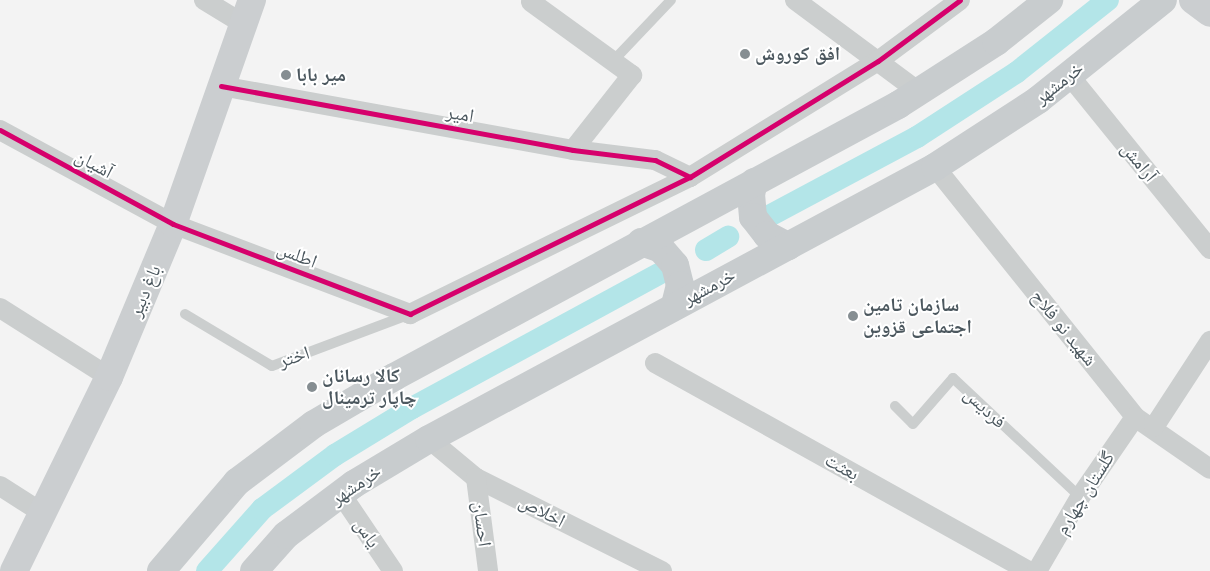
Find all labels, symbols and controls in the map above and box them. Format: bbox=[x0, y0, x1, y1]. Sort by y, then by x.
place label: افق کوروش bbox=[755, 43, 840, 65]
marker: افق کوروش bbox=[739, 48, 751, 60]
street label: خرمشهر bbox=[1030, 57, 1088, 109]
place label: میر بابا bbox=[296, 64, 346, 86]
marker: میر بابا bbox=[280, 69, 292, 81]
street label: امیر bbox=[444, 100, 476, 128]
street label: آرامش bbox=[1116, 138, 1162, 186]
street label: آشیان bbox=[71, 145, 117, 183]
street label: اطلس bbox=[274, 237, 320, 273]
street label: باغ دبیر bbox=[124, 262, 166, 320]
street label: خرمشهر bbox=[679, 264, 739, 310]
street label: شهید نو فلاح bbox=[1026, 285, 1102, 371]
place label: سازمان تامین اجتماعی قزوین bbox=[863, 294, 972, 338]
marker: سازمان تامین اجتماعی قزوین bbox=[847, 310, 859, 322]
street label: اختر bbox=[276, 341, 312, 373]
place label: کالا رسانان چاپار ترمینال bbox=[322, 365, 417, 409]
marker: کالا رسانان چاپار ترمینال bbox=[306, 381, 318, 393]
street label: فردیس bbox=[959, 383, 1011, 433]
street label: گلستان چهارم bbox=[1051, 447, 1119, 539]
street label: بعثت bbox=[821, 448, 863, 486]
street label: خرمشهر bbox=[326, 460, 386, 510]
street label: اخلاص bbox=[515, 490, 569, 532]
street label: احسان bbox=[468, 500, 496, 548]
street label: یاس bbox=[349, 514, 385, 552]

